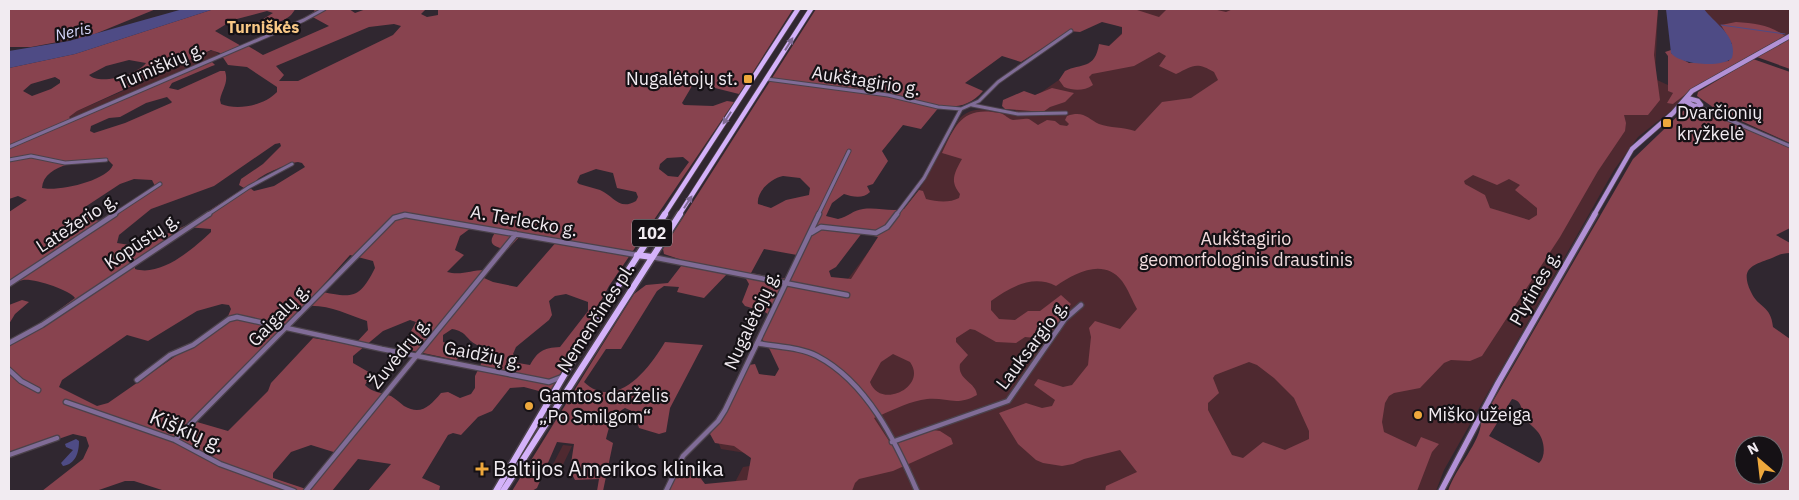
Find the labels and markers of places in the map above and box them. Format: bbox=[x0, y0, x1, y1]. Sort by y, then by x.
place label: Nugalėtojų st. bbox=[626, 67, 738, 90]
marker: Nugalėtojų st. bbox=[742, 73, 754, 85]
place label: Dvarčionių kryžkelė bbox=[1677, 101, 1762, 145]
marker: Dvarčionių kryžkelė bbox=[1661, 117, 1673, 129]
place label: Gamtos darželis „Po Smilgom“ bbox=[539, 384, 669, 428]
marker: Gamtos darželis „Po Smilgom“ bbox=[523, 400, 535, 412]
place label: Miško užeiga bbox=[1428, 403, 1532, 426]
marker: Miško užeiga bbox=[1412, 409, 1424, 421]
place label: Baltijos Amerikos klinika bbox=[493, 454, 724, 482]
marker: Baltijos Amerikos klinika bbox=[475, 462, 489, 476]

